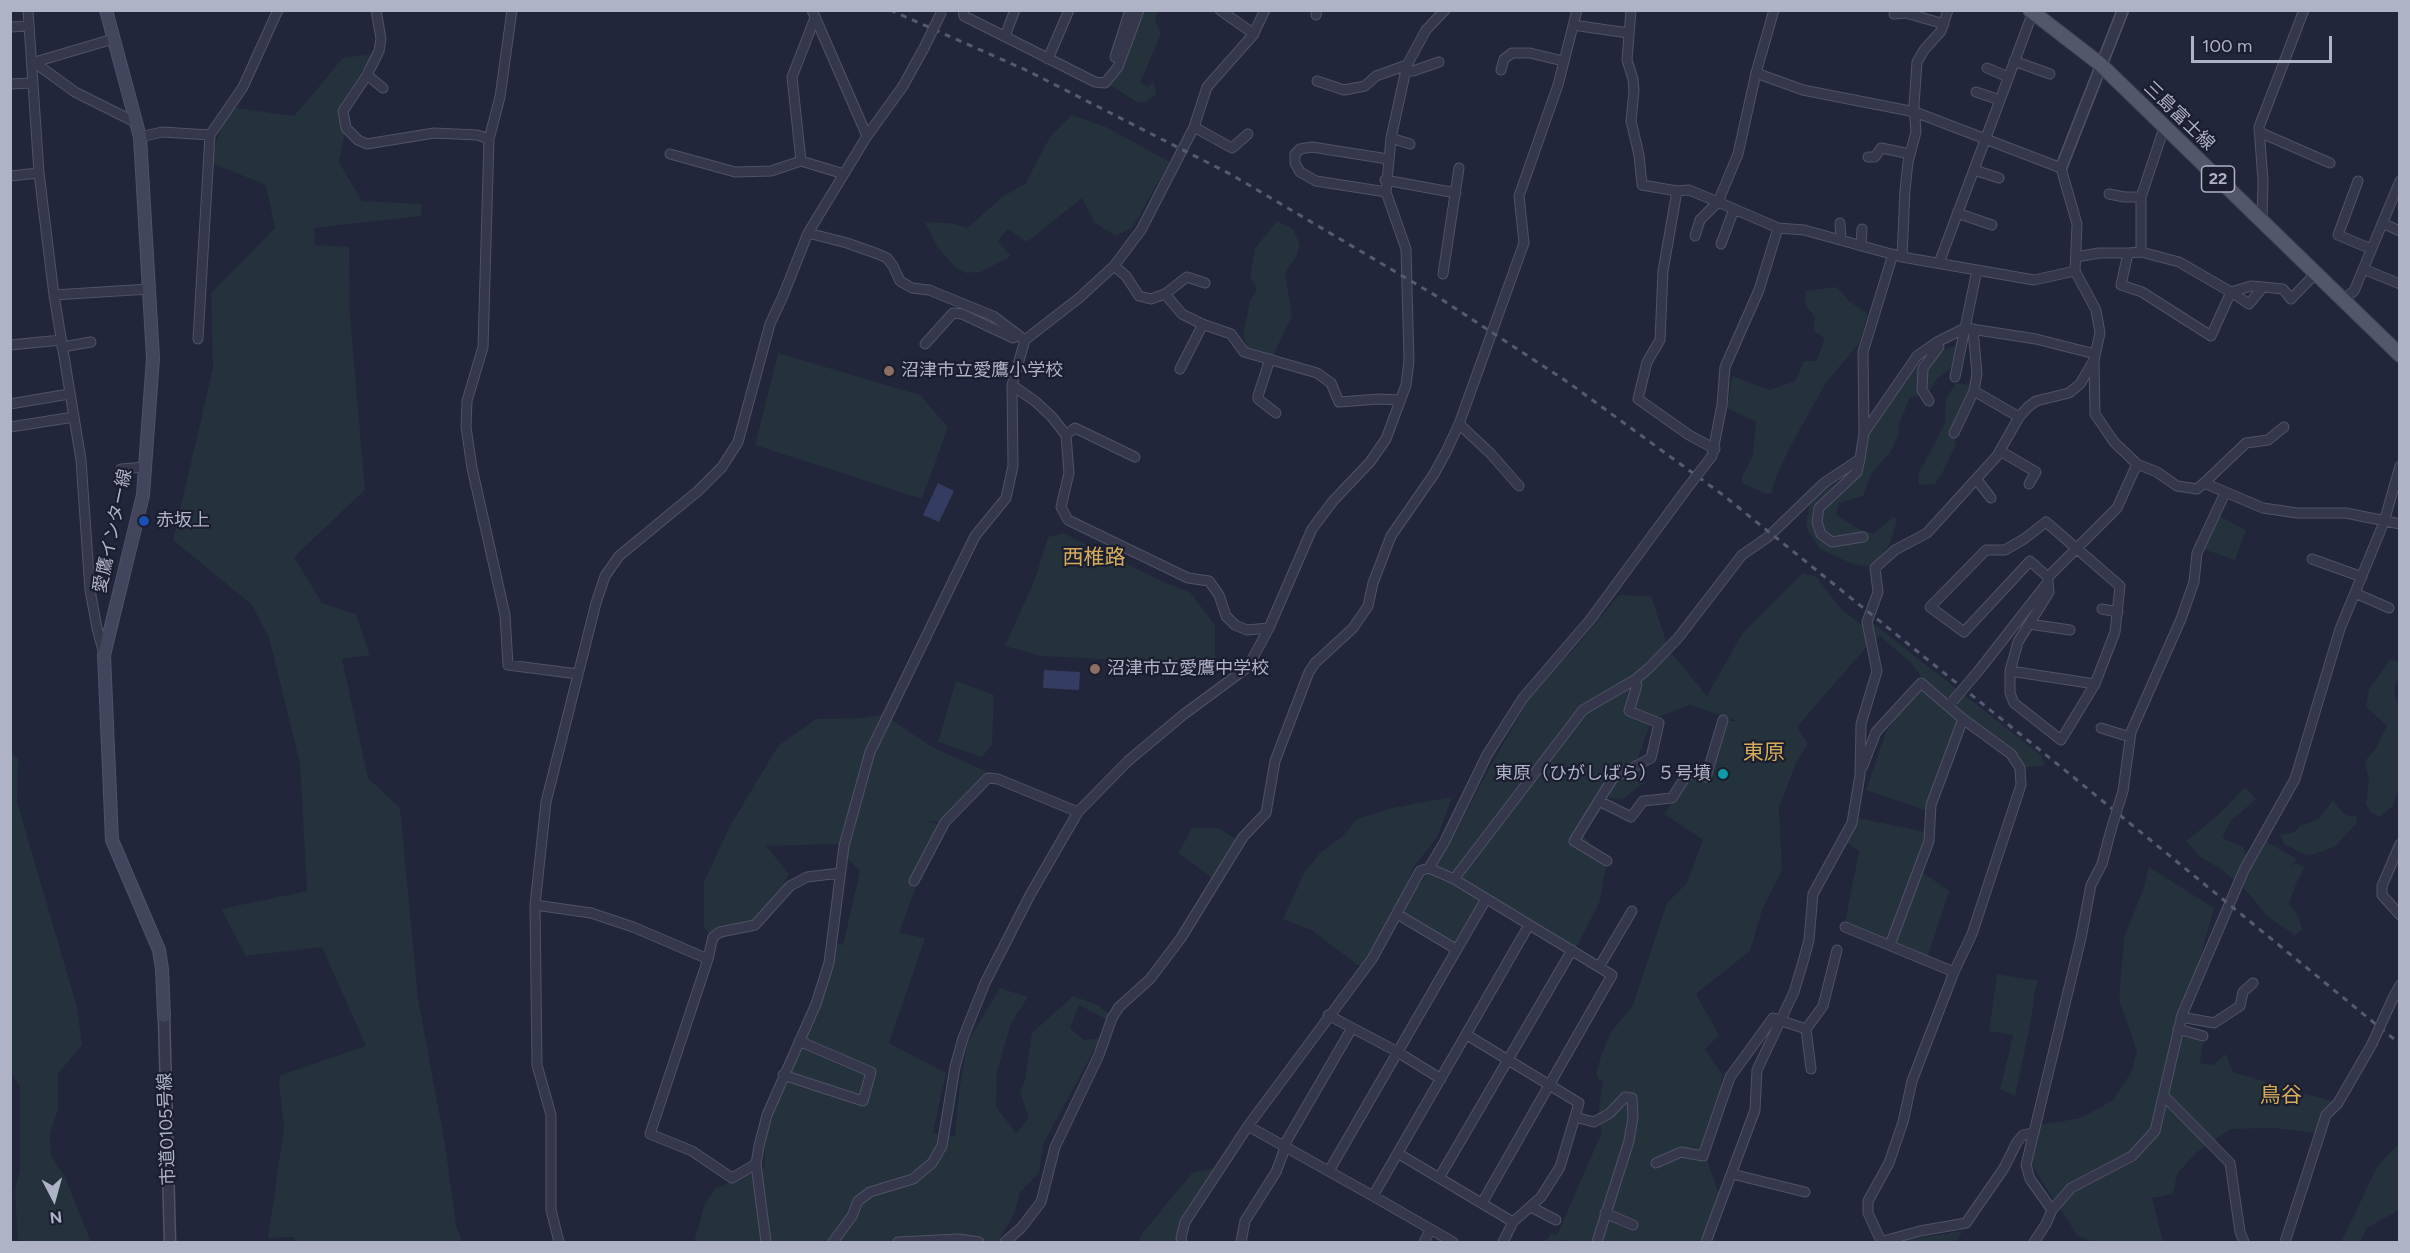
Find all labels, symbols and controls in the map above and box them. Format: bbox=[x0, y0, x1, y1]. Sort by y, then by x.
scale bar bbox=[2194, 24, 2335, 62]
text: 100 m bbox=[2202, 35, 2252, 57]
street label: 三島富士線 bbox=[2139, 77, 2219, 155]
road number: 22 bbox=[2202, 166, 2234, 192]
place label: 沼津市立愛鷹小学校 bbox=[901, 360, 1063, 382]
marker: 沼津市立愛鷹小学校 bbox=[882, 364, 896, 378]
street label: 愛鷹インター線 bbox=[89, 467, 137, 595]
place label: 赤坂上 bbox=[156, 510, 210, 532]
marker: 赤坂上 bbox=[137, 514, 151, 528]
district label: 西椎路 bbox=[1063, 545, 1125, 571]
place label: 沼津市立愛鷹中学校 bbox=[1107, 658, 1269, 680]
marker: 沼津市立愛鷹中学校 bbox=[1088, 662, 1102, 676]
district label: 東原 bbox=[1743, 740, 1785, 766]
place label: 東原（ひがしばら）５号墳 bbox=[1495, 763, 1711, 785]
marker: 東原（ひがしばら）５号墳 bbox=[1716, 767, 1730, 781]
street label: 市道0105号線 bbox=[154, 1072, 180, 1186]
district label: 鳥谷 bbox=[2260, 1083, 2302, 1109]
north arrow bbox=[24, 1169, 84, 1229]
text: N bbox=[49, 1207, 63, 1227]

